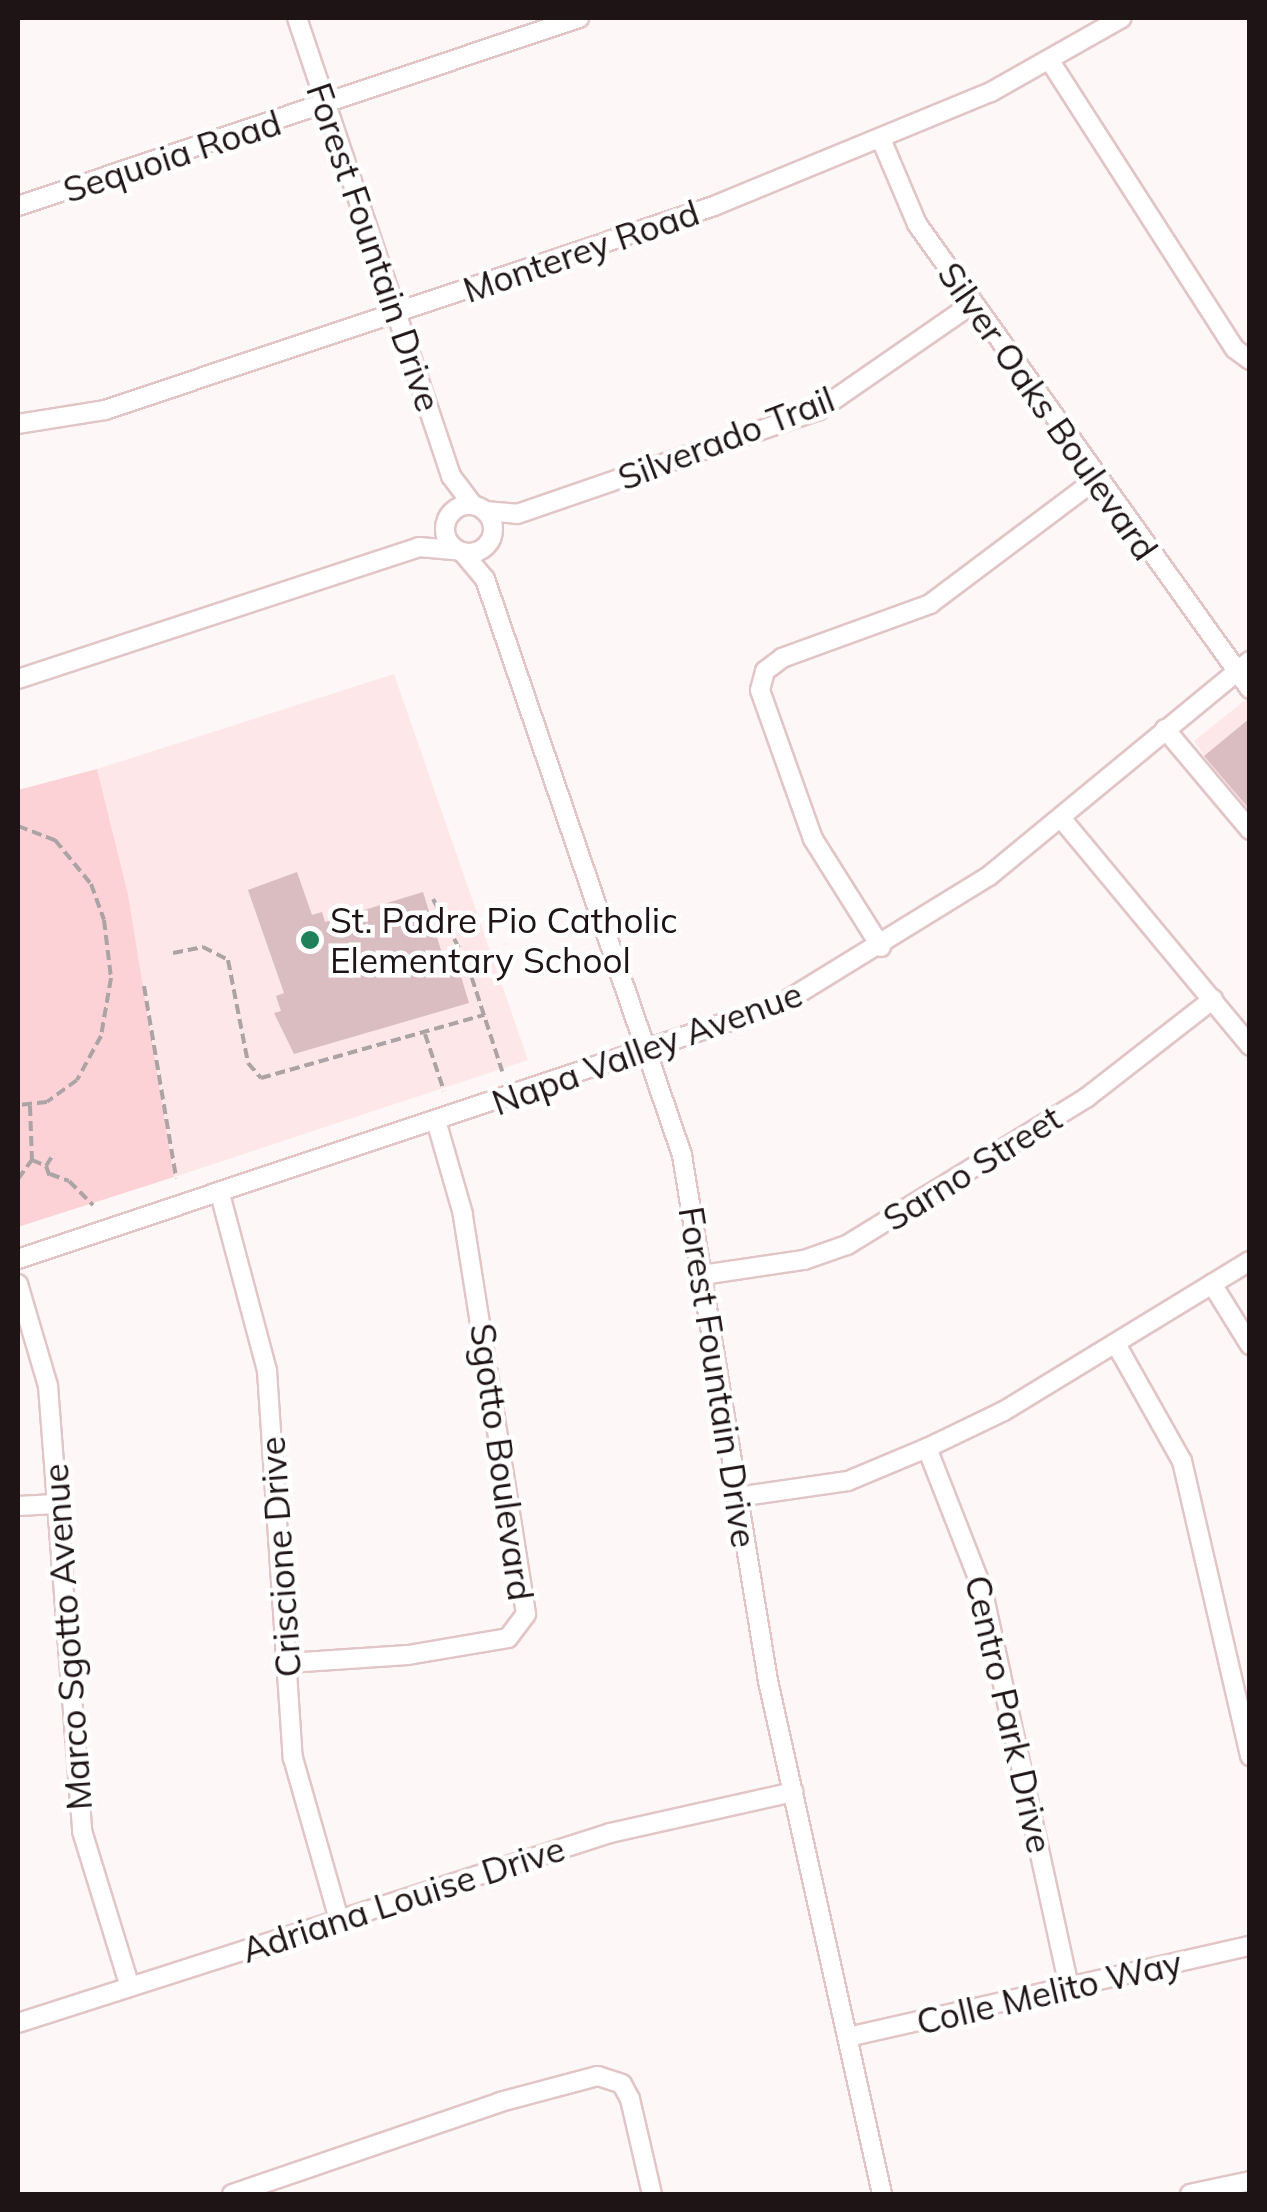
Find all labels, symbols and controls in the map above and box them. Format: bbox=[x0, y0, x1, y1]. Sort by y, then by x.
street label: Forest Fountain Drive bbox=[298, 77, 450, 417]
street label: Sequoia Road bbox=[58, 101, 286, 211]
street label: Monterey Road bbox=[458, 191, 704, 311]
street label: Silver Oaks Boulevard bbox=[929, 254, 1167, 568]
street label: Silverado Trail bbox=[612, 378, 840, 498]
place label: St. Padre Pio Catholic Elementary School bbox=[330, 899, 678, 981]
marker: St. Padre Pio Catholic Elementary School bbox=[299, 929, 321, 951]
street label: Napa Valley Avenue bbox=[486, 972, 808, 1124]
street label: Sarno Street bbox=[875, 1097, 1069, 1239]
street label: Forest Fountain Drive bbox=[670, 1204, 766, 1550]
street label: Sgotto Boulevard bbox=[462, 1321, 542, 1603]
street label: Criscione Drive bbox=[251, 1435, 309, 1679]
street label: Marco Sgotto Avenue bbox=[34, 1462, 100, 1812]
street label: Centro Park Drive bbox=[957, 1571, 1061, 1857]
street label: Adriana Louise Drive bbox=[236, 1827, 570, 1971]
street label: Colle Melito Way bbox=[912, 1941, 1186, 2043]

